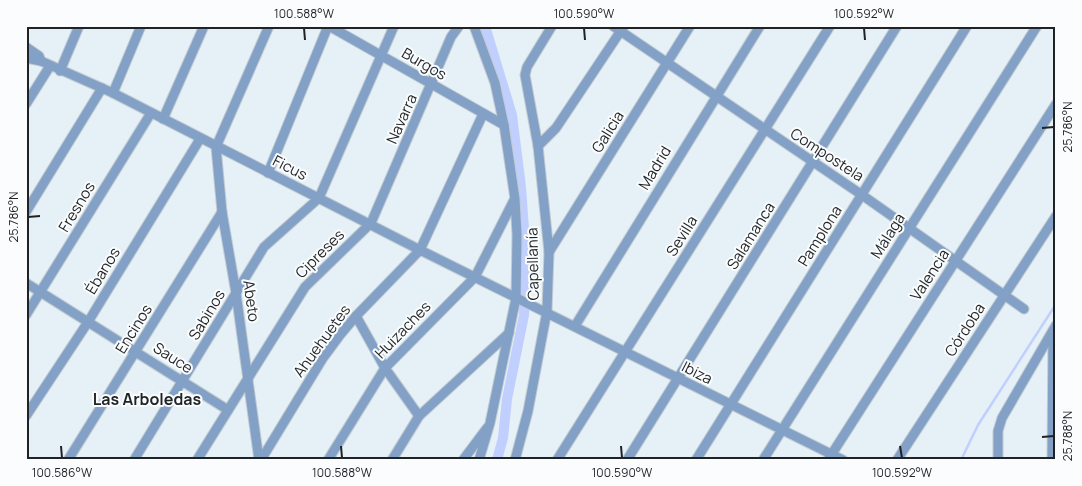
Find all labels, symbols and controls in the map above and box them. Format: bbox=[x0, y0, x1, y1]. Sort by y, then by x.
text: 100.588°W bbox=[274, 5, 335, 22]
text: 100.590°W bbox=[554, 5, 615, 22]
text: 100.592°W bbox=[834, 5, 895, 22]
street label: Burgos bbox=[398, 42, 451, 85]
street label: Navarra bbox=[381, 90, 422, 147]
text: 25.786°N bbox=[1059, 102, 1076, 152]
street label: Galicia bbox=[587, 107, 629, 157]
street label: Compostela bbox=[786, 123, 868, 186]
street label: Madrid bbox=[633, 142, 676, 194]
street label: Ficus bbox=[269, 150, 311, 185]
street label: Fresnos bbox=[53, 178, 100, 236]
text: 25.786°N bbox=[5, 192, 22, 242]
street label: Salamanca bbox=[722, 198, 780, 273]
street label: Pamplona bbox=[793, 201, 847, 270]
street label: Málaga bbox=[865, 209, 910, 263]
street label: Sevilla bbox=[661, 211, 702, 260]
street label: Cipreses bbox=[290, 224, 349, 283]
street label: Capellanía bbox=[521, 227, 544, 301]
street label: Ébanos bbox=[80, 243, 125, 298]
street label: Valencia bbox=[905, 245, 954, 305]
street label: Abeto bbox=[238, 279, 265, 323]
street label: Sabinos bbox=[183, 285, 230, 344]
street label: Huizaches bbox=[370, 296, 435, 363]
street label: Córdoba bbox=[939, 299, 990, 361]
street label: Encinos bbox=[110, 300, 157, 357]
street label: Ahuehuetes bbox=[288, 300, 355, 381]
street label: Sauce bbox=[149, 337, 197, 378]
street label: Ibiza bbox=[678, 356, 716, 389]
district label: Las Arboledas bbox=[93, 388, 202, 410]
text: 25.788°N bbox=[1059, 411, 1076, 461]
text: 100.586°W bbox=[32, 464, 93, 481]
text: 100.588°W bbox=[312, 464, 373, 481]
text: 100.590°W bbox=[592, 464, 653, 481]
text: 100.592°W bbox=[872, 464, 933, 481]

